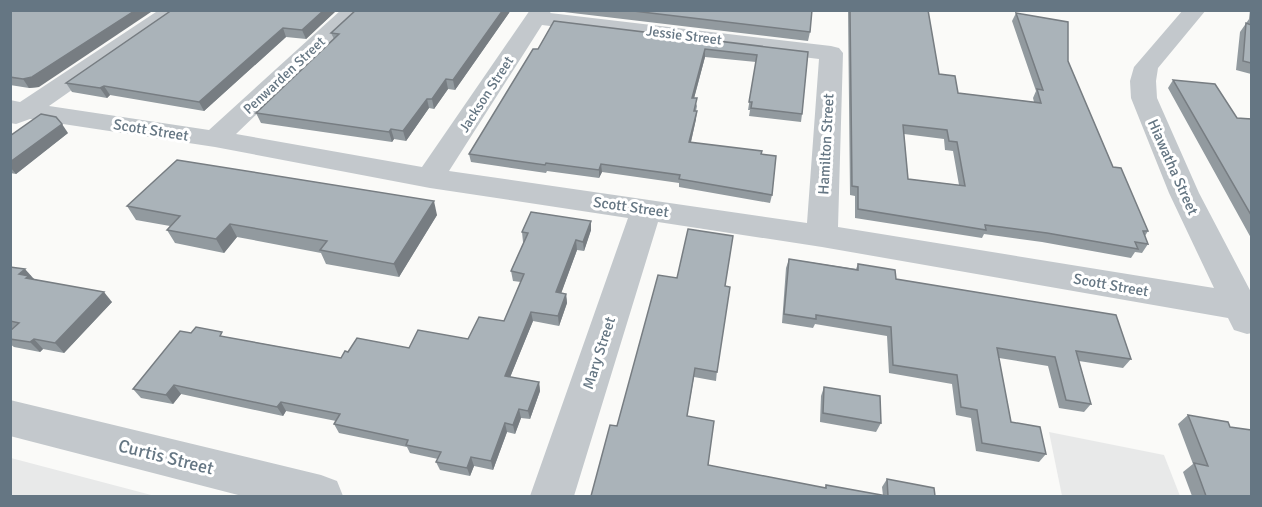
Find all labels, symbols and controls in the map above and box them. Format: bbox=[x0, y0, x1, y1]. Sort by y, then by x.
street label: Jessie Street bbox=[645, 22, 723, 49]
street label: Penwarden Street bbox=[240, 33, 329, 118]
street label: Jackson Street bbox=[456, 53, 517, 135]
street label: Hamilton Street bbox=[814, 93, 838, 195]
street label: Scott Street bbox=[112, 115, 190, 145]
street label: Hiawatha Street bbox=[1144, 116, 1202, 218]
street label: Scott Street bbox=[592, 193, 670, 221]
street label: Scott Street bbox=[1072, 270, 1150, 300]
street label: Mary Street bbox=[579, 315, 619, 391]
street label: Curtis Street bbox=[116, 435, 216, 479]

